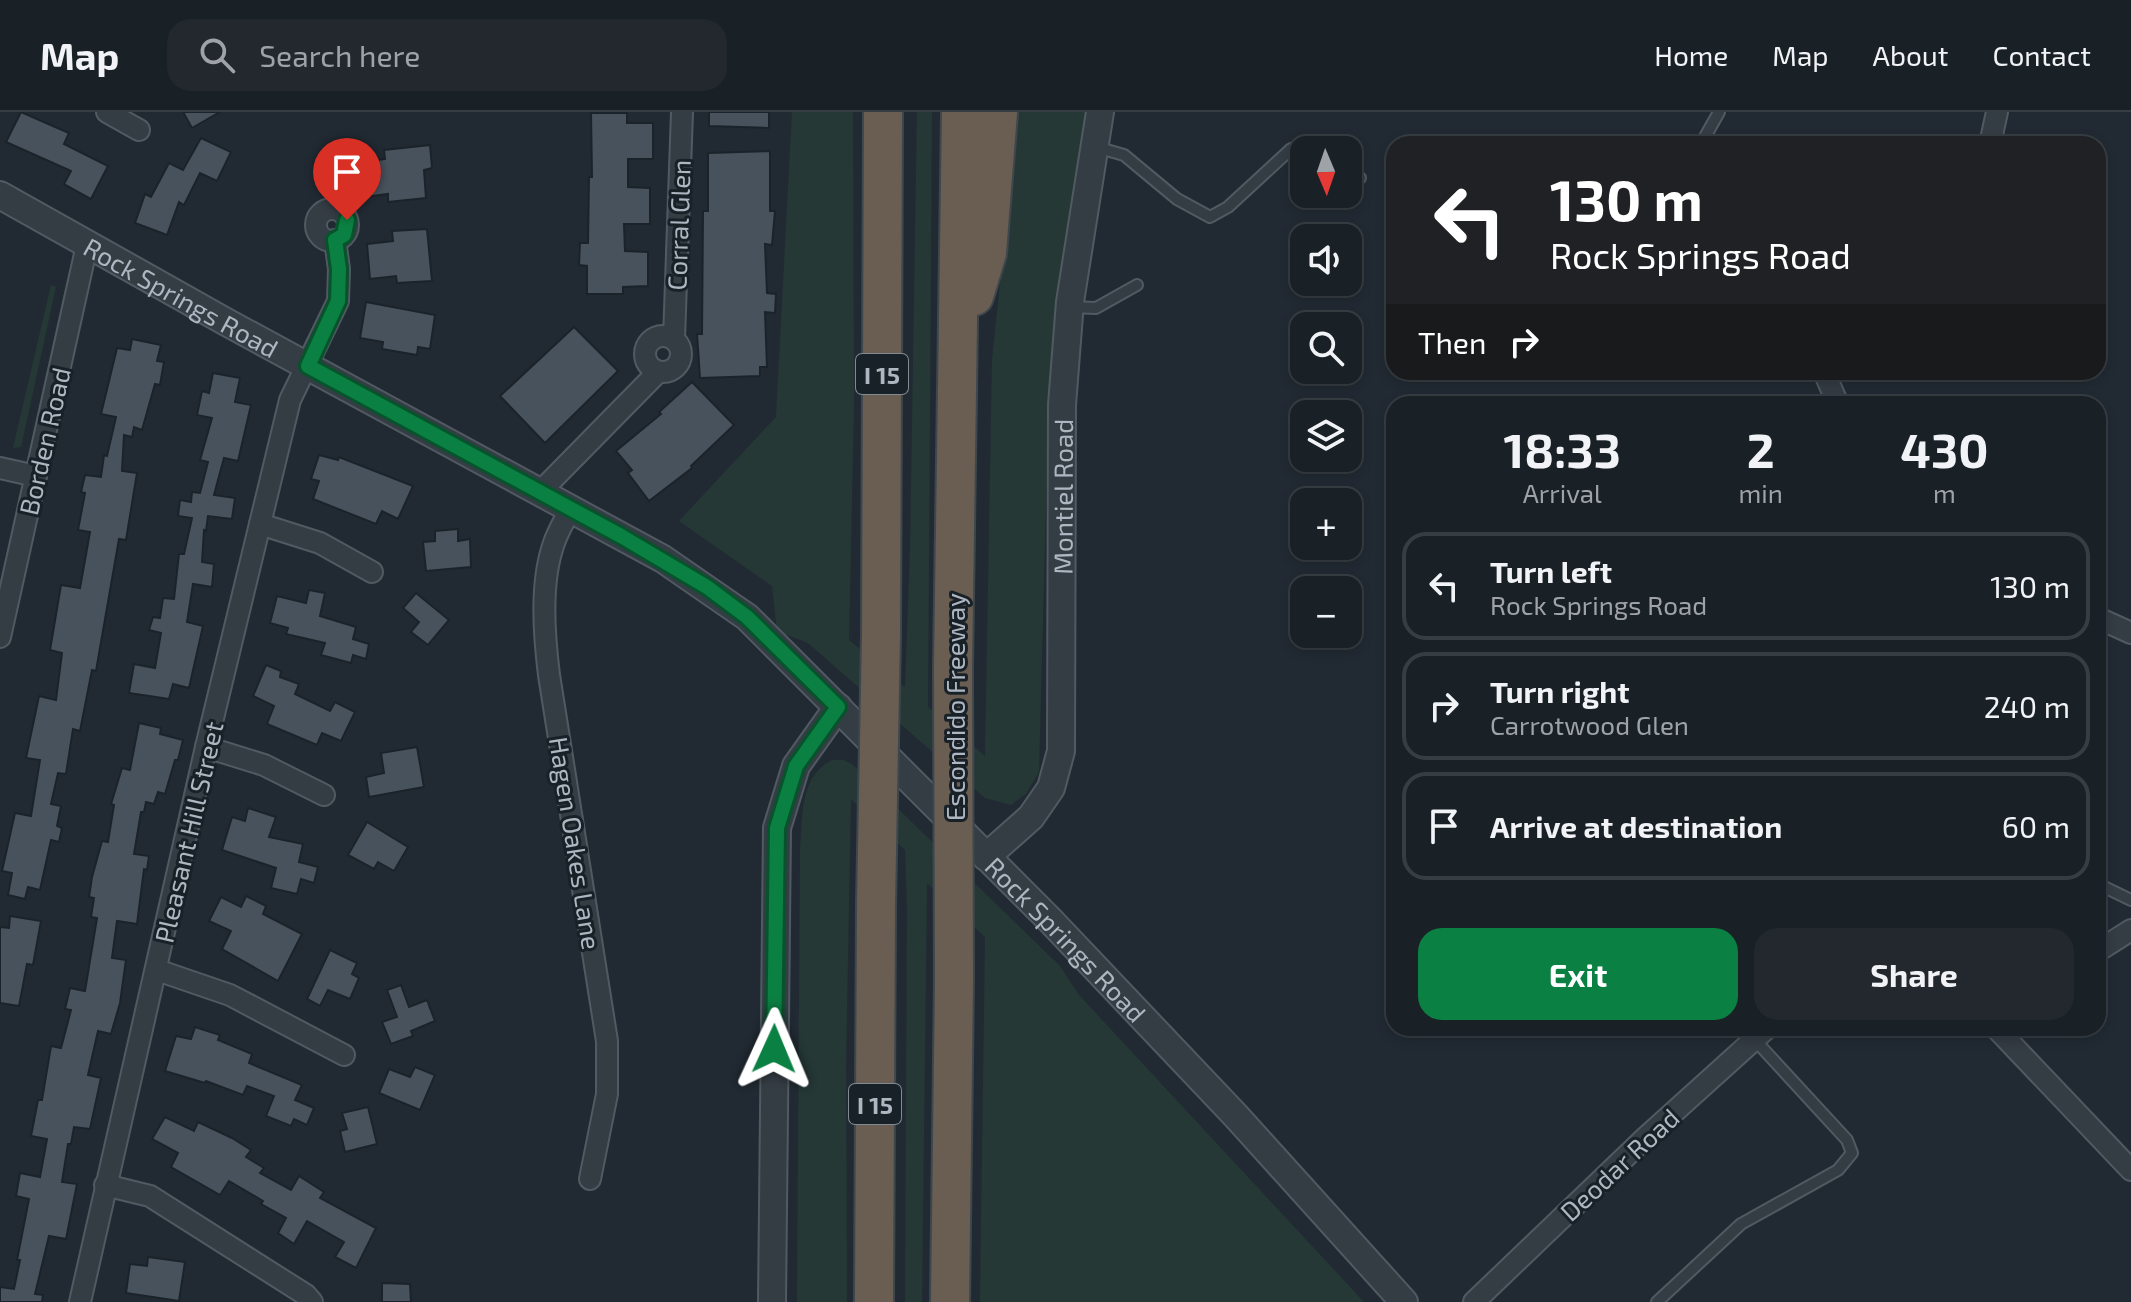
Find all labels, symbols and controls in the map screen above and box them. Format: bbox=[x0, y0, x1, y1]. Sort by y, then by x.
search box bbox=[167, 19, 727, 91]
text: Map bbox=[40, 32, 119, 78]
icon: search bbox=[195, 33, 239, 77]
text: Search here bbox=[259, 37, 420, 73]
text: Home bbox=[1654, 38, 1728, 72]
text: Map bbox=[1772, 38, 1829, 72]
text: About bbox=[1873, 38, 1948, 72]
text: Contact bbox=[1992, 38, 2091, 72]
north arrow bbox=[1290, 136, 1362, 208]
map controls bbox=[1290, 136, 1362, 648]
pin bbox=[313, 138, 381, 220]
icon: arrive bbox=[325, 150, 369, 194]
street label: Corral Glen bbox=[660, 159, 696, 291]
text: 130 m bbox=[1550, 165, 1703, 232]
icon: left bbox=[1418, 168, 1522, 272]
button: sound bbox=[1290, 224, 1362, 296]
street label: Rock Springs Road bbox=[79, 230, 284, 363]
text: Rock Springs Road bbox=[1550, 233, 1851, 276]
button: search bbox=[1290, 312, 1362, 384]
icon: right bbox=[1502, 320, 1546, 364]
text: Then bbox=[1418, 324, 1486, 360]
road number: I 15 bbox=[856, 354, 908, 394]
street label: Borden Road bbox=[12, 364, 76, 518]
button: layers bbox=[1290, 400, 1362, 472]
street label: Montiel Road bbox=[1046, 419, 1077, 575]
text: 18:33 bbox=[1504, 420, 1621, 478]
text: 2 bbox=[1747, 420, 1775, 478]
text: 430 bbox=[1900, 420, 1988, 478]
text: Arrival bbox=[1523, 477, 1602, 508]
text: min bbox=[1738, 477, 1783, 508]
text: m bbox=[1933, 477, 1956, 508]
button: + bbox=[1290, 488, 1362, 560]
text: Turn left bbox=[1490, 553, 1612, 589]
icon: left bbox=[1422, 564, 1466, 608]
text: 130 m bbox=[1990, 568, 2070, 604]
button: − bbox=[1290, 576, 1362, 648]
text: Rock Springs Road bbox=[1490, 589, 1707, 620]
street label: Escondido Freeway bbox=[939, 593, 970, 821]
text: Turn right bbox=[1490, 673, 1630, 709]
icon: right bbox=[1422, 684, 1466, 728]
text: 240 m bbox=[1984, 688, 2070, 724]
text: Carrotwood Glen bbox=[1490, 709, 1689, 740]
street label: Pleasant Hill Street bbox=[147, 718, 229, 946]
street label: Hagen Oakes Lane bbox=[544, 734, 608, 952]
icon: arrive bbox=[1422, 804, 1466, 848]
text: Arrive at destination bbox=[1490, 808, 1782, 844]
text: 60 m bbox=[2002, 808, 2070, 844]
street label: Rock Springs Road bbox=[980, 850, 1153, 1028]
button: Exit bbox=[1418, 928, 1738, 1020]
button: Share bbox=[1754, 928, 2074, 1020]
position arrow bbox=[732, 1007, 816, 1091]
road number: I 15 bbox=[849, 1084, 901, 1124]
street label: Deodar Road bbox=[1553, 1101, 1685, 1227]

